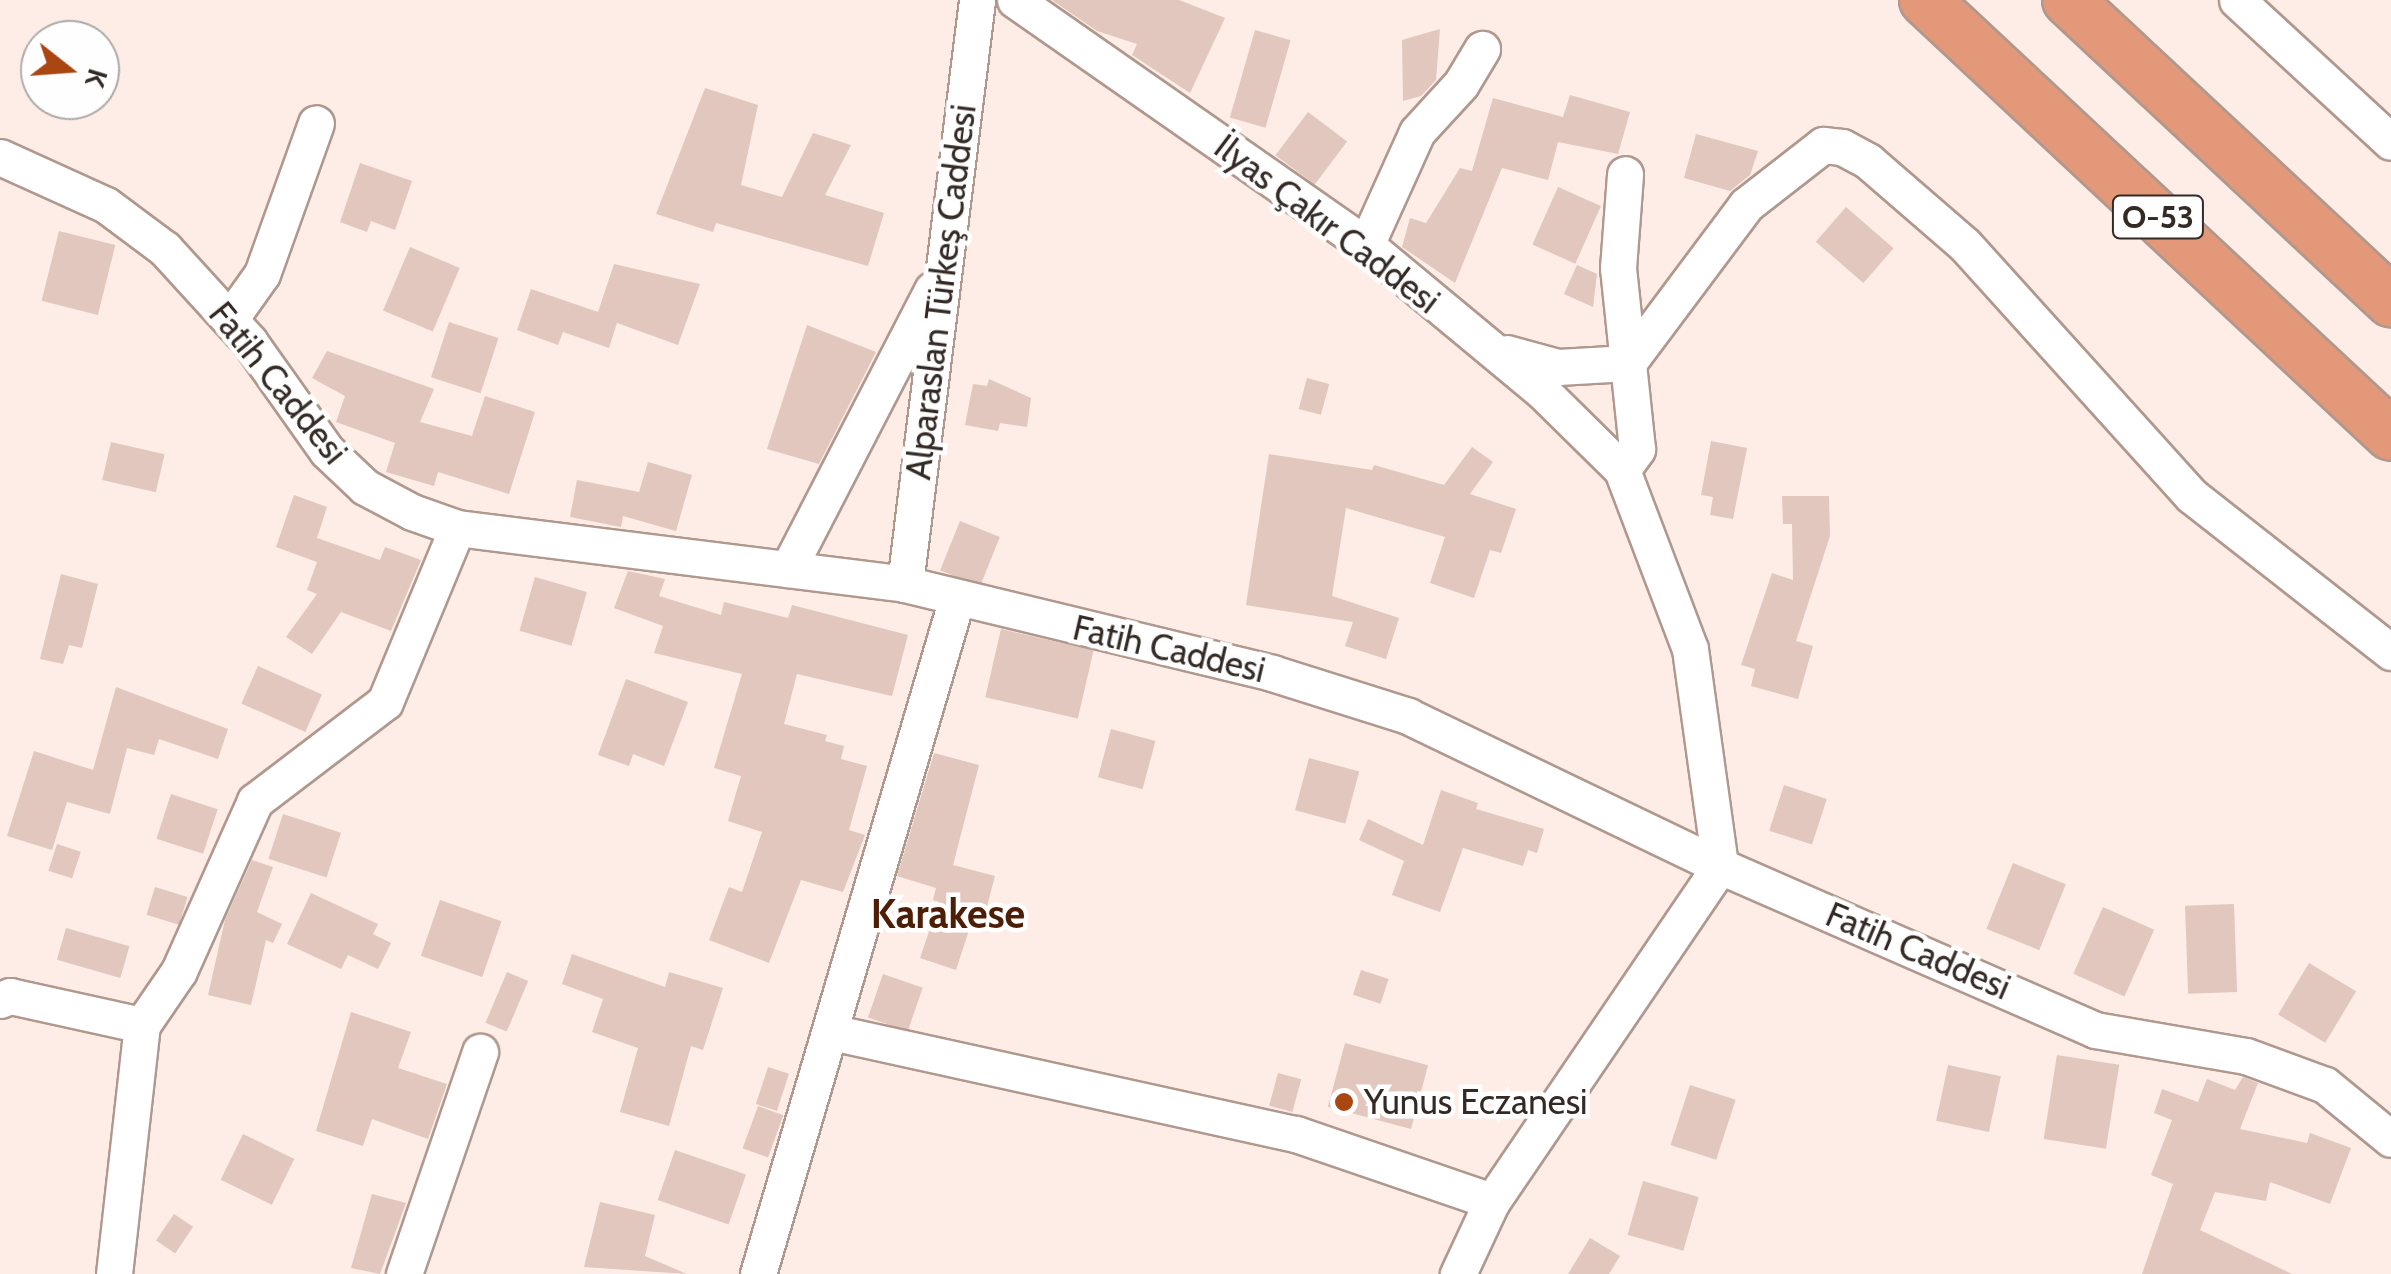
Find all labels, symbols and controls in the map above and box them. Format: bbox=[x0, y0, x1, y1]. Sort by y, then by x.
north arrow bbox=[20, 20, 120, 120]
text: K bbox=[78, 65, 116, 92]
street label: Alparaslan Türkeş Caddesi bbox=[897, 102, 985, 482]
street label: İlyas Çakır Caddesi bbox=[1206, 126, 1448, 322]
road number: O-53 bbox=[2110, 190, 2206, 244]
street label: Fatih Caddesi bbox=[200, 294, 356, 472]
street label: Fatih Caddesi bbox=[1069, 607, 1269, 691]
district label: Karakese bbox=[871, 890, 1025, 938]
street label: Fatih Caddesi bbox=[1820, 893, 2016, 1009]
place label: Yunus Eczanesi bbox=[1364, 1081, 1588, 1123]
marker: Yunus Eczanesi bbox=[1333, 1091, 1355, 1113]

